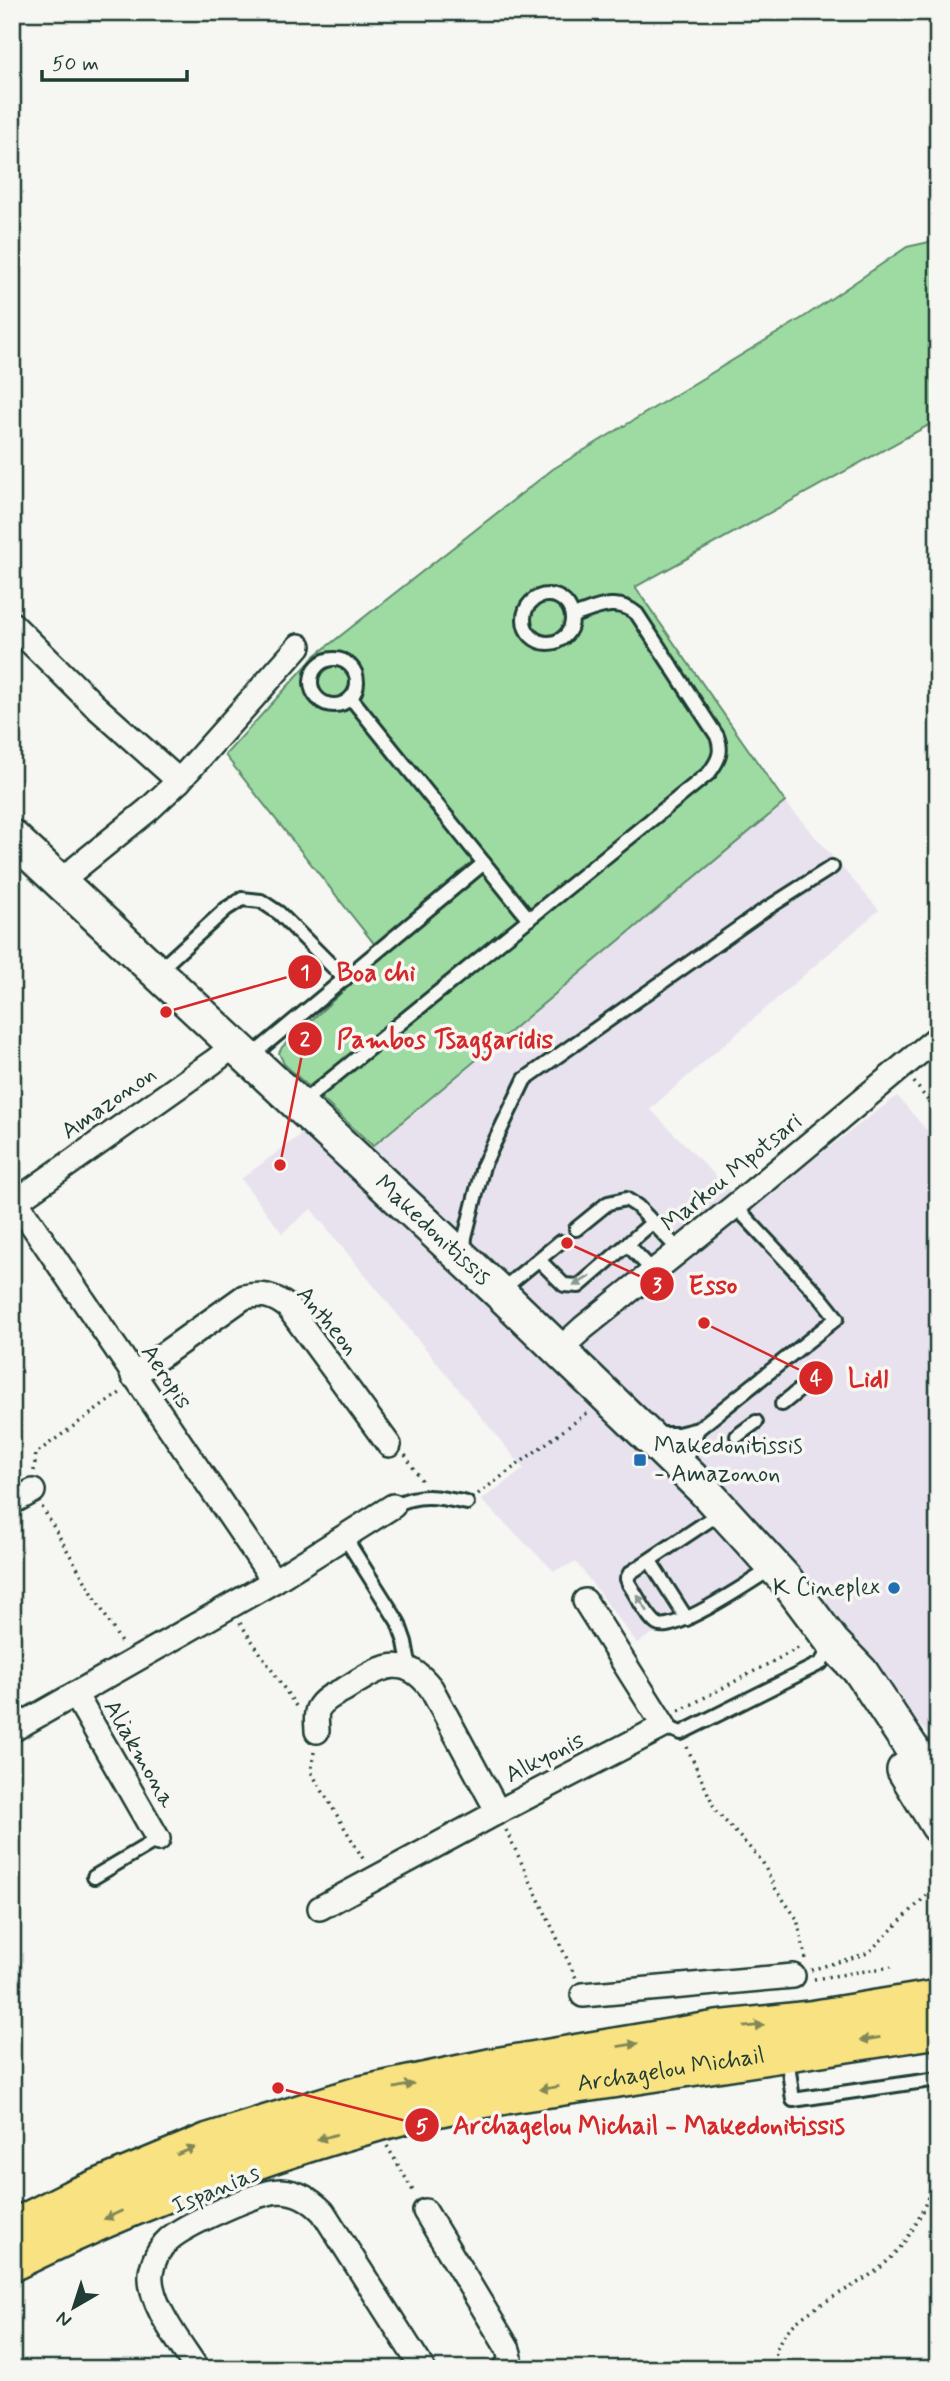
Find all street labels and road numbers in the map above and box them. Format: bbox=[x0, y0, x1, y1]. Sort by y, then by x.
street label: Amazonon bbox=[55, 1059, 163, 1147]
street label: Markou Mpotsari bbox=[655, 1107, 809, 1239]
street label: Makedonitissis bbox=[368, 1168, 498, 1292]
street label: Antheon bbox=[289, 1280, 365, 1362]
street label: Aeropis bbox=[133, 1339, 199, 1416]
street label: Aliakmona bbox=[96, 1695, 183, 1814]
street label: Alkyonis bbox=[500, 1725, 590, 1791]
street label: Archagelou Michail bbox=[575, 2040, 767, 2099]
street label: Ispanias bbox=[167, 2158, 265, 2222]

